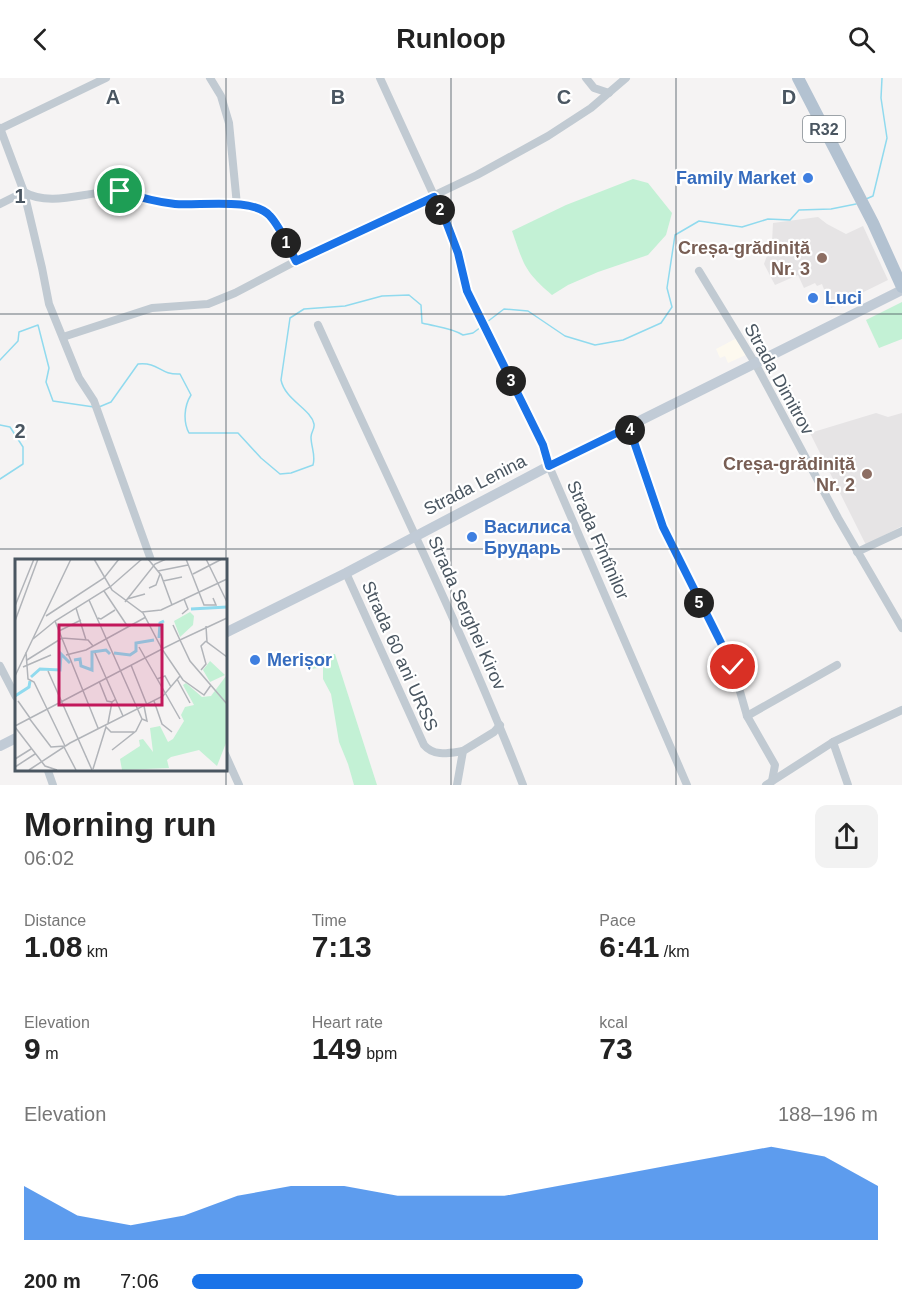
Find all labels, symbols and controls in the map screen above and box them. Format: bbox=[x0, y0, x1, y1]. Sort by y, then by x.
icon: back bbox=[24, 23, 57, 56]
icon: search bbox=[845, 23, 878, 56]
text: Runloop bbox=[396, 24, 506, 54]
text: A bbox=[106, 86, 120, 108]
text: B bbox=[331, 86, 345, 108]
text: C bbox=[557, 86, 571, 108]
text: D bbox=[782, 86, 796, 108]
road number: R32 bbox=[803, 116, 845, 142]
pin bbox=[94, 165, 145, 216]
place label: Family Market bbox=[676, 168, 796, 188]
marker: Family Market bbox=[801, 171, 815, 185]
icon: arrive bbox=[103, 174, 136, 207]
text: 1 bbox=[14, 185, 26, 207]
pin: 2 bbox=[425, 195, 455, 225]
text: 2 bbox=[436, 201, 444, 218]
pin: 1 bbox=[271, 228, 301, 258]
text: 1 bbox=[282, 234, 290, 251]
place label: Creșa-grădiniță Nr. 3 bbox=[678, 238, 811, 279]
marker: Creșa-grădiniță Nr. 3 bbox=[815, 251, 829, 265]
place label: Luci bbox=[825, 288, 862, 308]
marker: Luci bbox=[806, 291, 820, 305]
street label: Strada Dimitrov bbox=[740, 320, 818, 438]
pin: 3 bbox=[496, 366, 526, 396]
text: 3 bbox=[507, 372, 515, 389]
pin: 4 bbox=[615, 415, 645, 445]
text: 2 bbox=[14, 420, 26, 442]
text: 4 bbox=[626, 421, 634, 438]
street label: Strada Lenina bbox=[421, 450, 530, 519]
place label: Creșa-grădiniță Nr. 2 bbox=[723, 454, 856, 495]
marker: Creșa-grădiniță Nr. 2 bbox=[860, 467, 874, 481]
street label: Strada Fîntînilor bbox=[563, 477, 633, 603]
place label: Василиса Брударь bbox=[484, 517, 572, 558]
marker: Василиса Брударь bbox=[465, 530, 479, 544]
street label: Strada Serghei Kirov bbox=[424, 533, 510, 693]
inset map bbox=[15, 559, 226, 770]
street label: Strada 60 ani URSS bbox=[358, 578, 442, 734]
pin: 5 bbox=[684, 588, 714, 618]
text: 5 bbox=[695, 594, 703, 611]
pin bbox=[707, 641, 758, 692]
place label: Merișor bbox=[267, 650, 332, 670]
icon: check bbox=[716, 650, 749, 683]
marker: Merișor bbox=[248, 653, 262, 667]
button: share bbox=[815, 805, 878, 868]
text: Morning run bbox=[24, 806, 216, 843]
text: 06:02 bbox=[24, 847, 74, 869]
text: Distance bbox=[24, 912, 86, 929]
text: Time bbox=[312, 912, 347, 929]
text: Pace bbox=[599, 912, 636, 929]
text: 1.08 bbox=[24, 930, 82, 963]
text: 7:13 bbox=[312, 930, 372, 963]
text: 6:41 bbox=[599, 930, 659, 963]
text: km bbox=[82, 943, 108, 960]
text: /km bbox=[659, 943, 690, 960]
text: Elevation bbox=[24, 1014, 90, 1031]
text: Heart rate bbox=[312, 1014, 383, 1031]
text: kcal bbox=[599, 1014, 628, 1031]
text: 9 bbox=[24, 1032, 41, 1065]
text: 149 bbox=[312, 1032, 362, 1065]
text: 73 bbox=[599, 1032, 633, 1065]
text: m bbox=[41, 1045, 58, 1062]
text: bpm bbox=[362, 1045, 397, 1062]
text: Elevation bbox=[24, 1103, 106, 1125]
text: 188–196 m bbox=[778, 1103, 878, 1125]
text: 200 m bbox=[24, 1270, 81, 1292]
text: 7:06 bbox=[120, 1270, 159, 1292]

